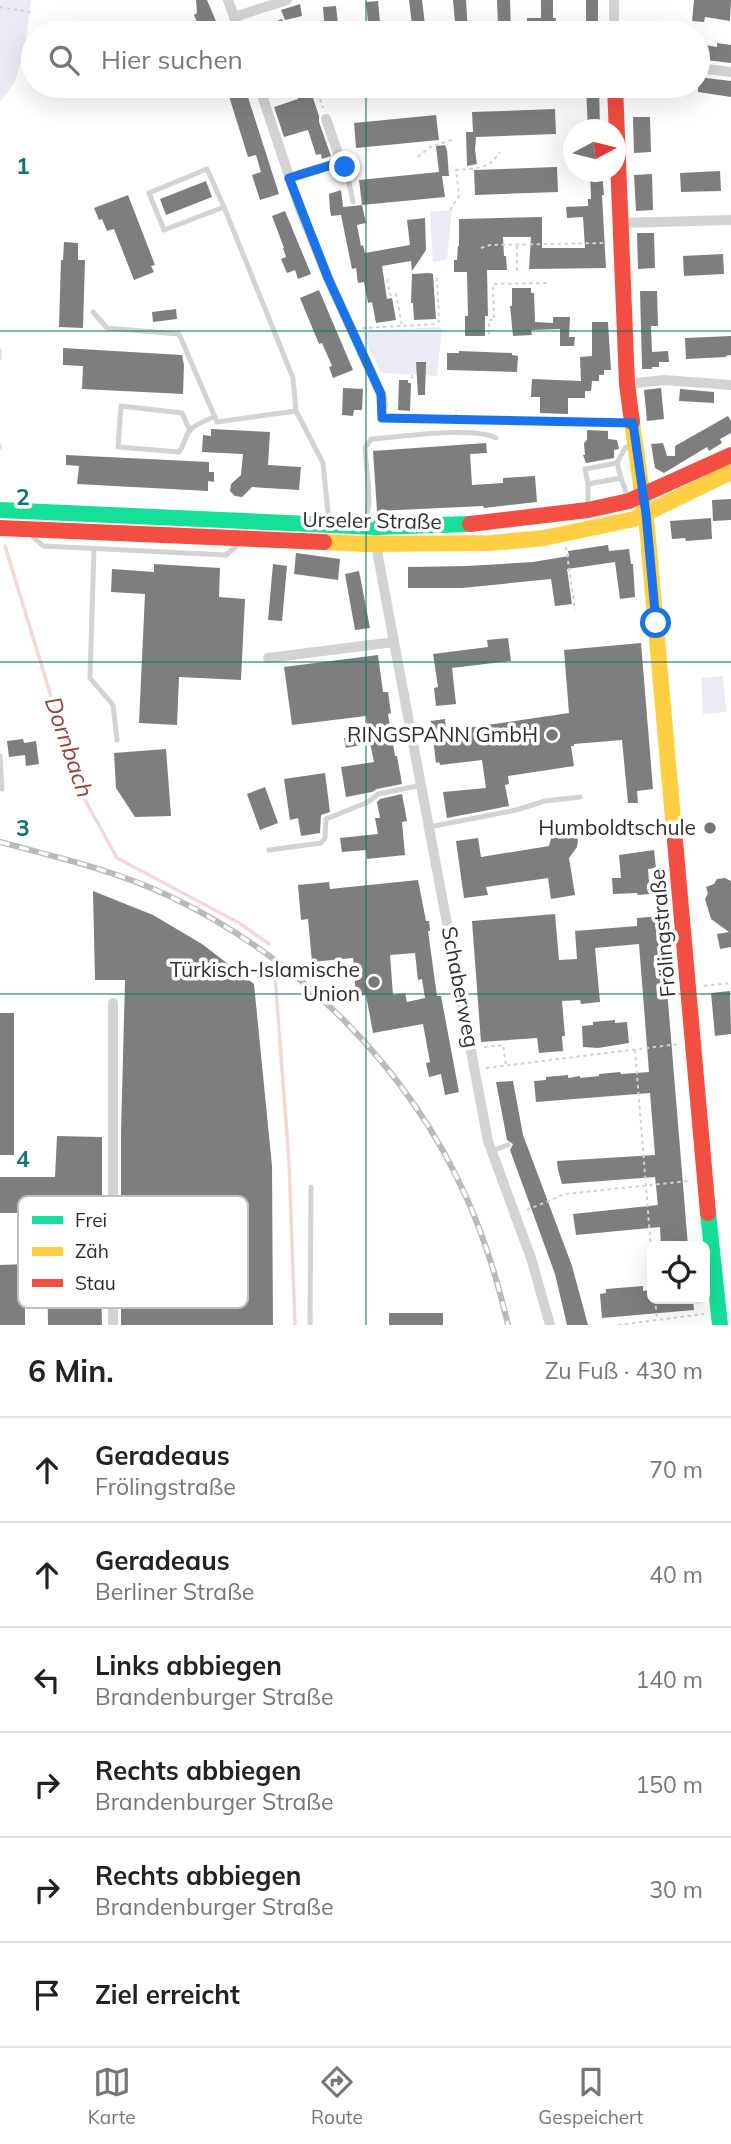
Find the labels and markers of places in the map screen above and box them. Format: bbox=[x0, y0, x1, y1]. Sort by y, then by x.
place label: RINGSPANN GmbH bbox=[347, 721, 538, 747]
marker: RINGSPANN GmbH bbox=[544, 727, 560, 743]
place label: Humboldtschule bbox=[538, 814, 696, 840]
marker: Humboldtschule bbox=[702, 820, 718, 836]
place label: Türkisch-Islamische Union bbox=[170, 956, 360, 1006]
marker: Türkisch-Islamische Union bbox=[366, 974, 382, 990]

